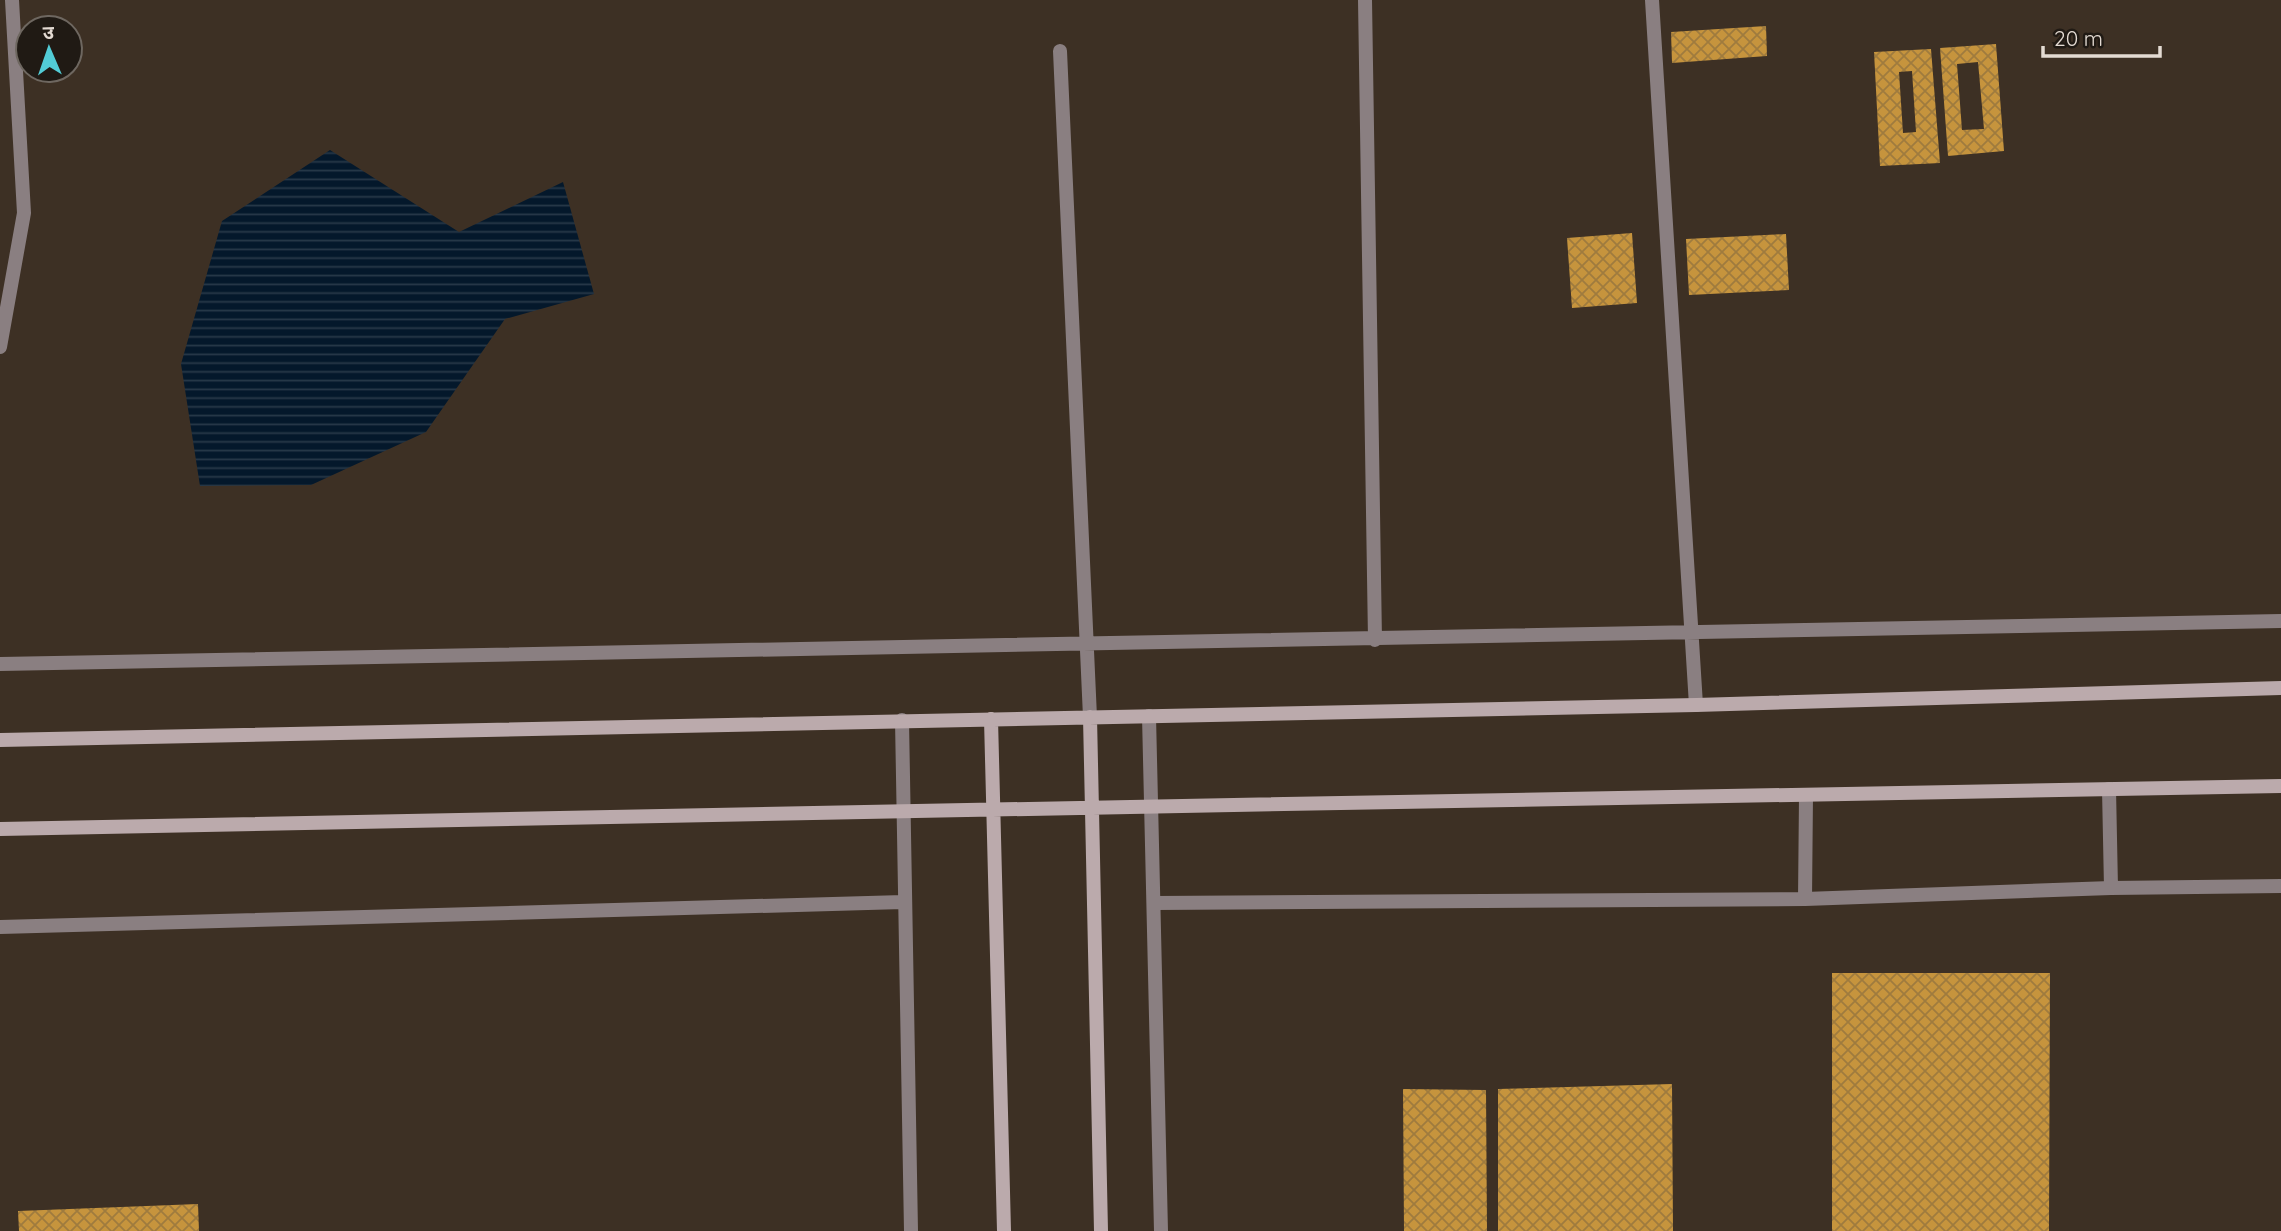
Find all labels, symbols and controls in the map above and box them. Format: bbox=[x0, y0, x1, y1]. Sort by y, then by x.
north arrow bbox=[14, 14, 84, 84]
scale bar bbox=[2043, 14, 2160, 58]
text: उ bbox=[42, 20, 55, 44]
text: 20 m bbox=[2054, 25, 2103, 51]

